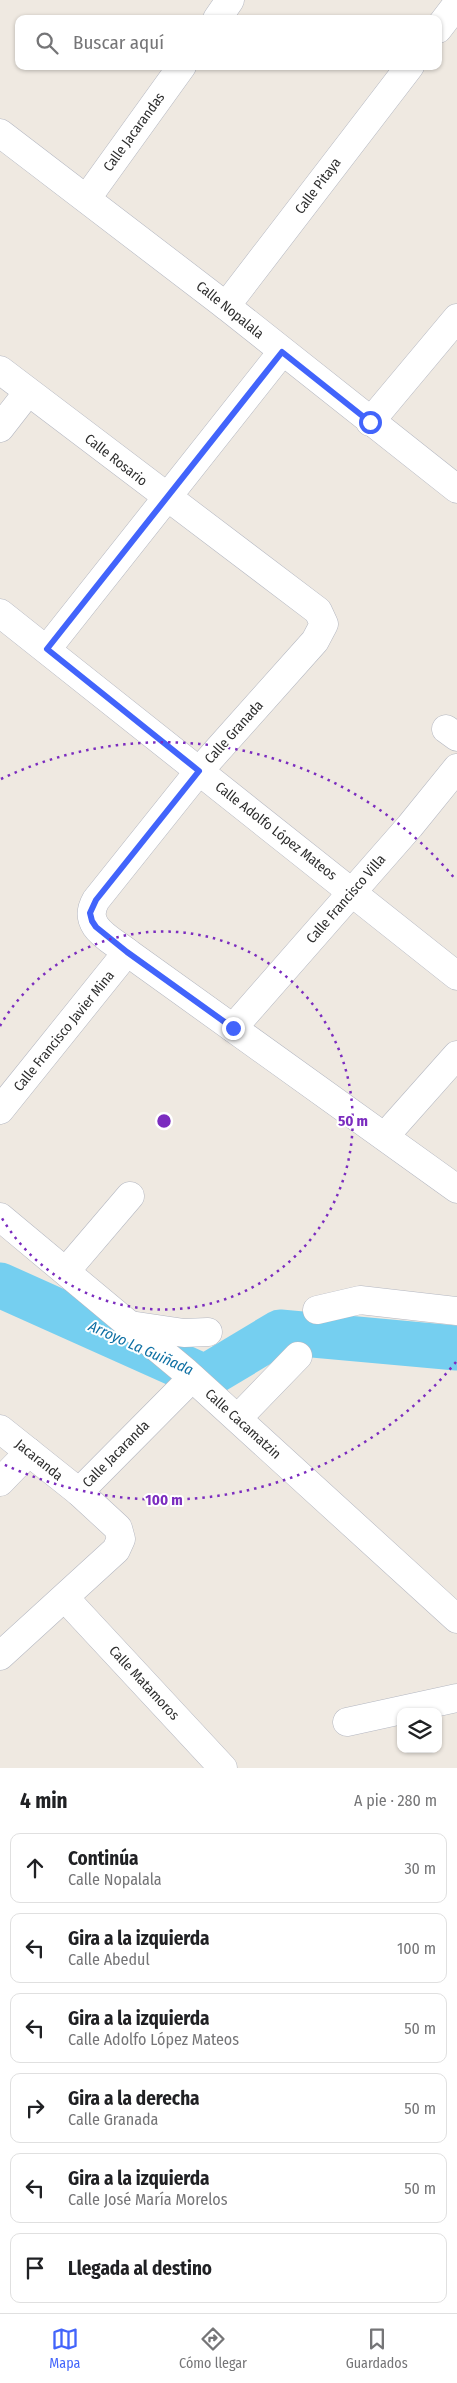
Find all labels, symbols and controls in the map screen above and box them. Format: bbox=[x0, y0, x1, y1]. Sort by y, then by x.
search box bbox=[15, 15, 442, 70]
icon: search bbox=[33, 29, 61, 57]
text: Buscar aquí bbox=[73, 31, 164, 54]
street label: Calle Jacarandas bbox=[100, 89, 168, 175]
street label: Calle Pitaya bbox=[291, 154, 345, 218]
street label: Calle Nopalala bbox=[193, 278, 267, 342]
route start bbox=[359, 411, 382, 434]
street label: Calle Rosario bbox=[81, 430, 151, 490]
street label: Calle Granada bbox=[201, 697, 267, 767]
street label: Calle Adolfo López Mateos bbox=[212, 778, 340, 884]
street label: Calle Francisco Villa bbox=[303, 851, 389, 947]
street label: Calle Francisco Javier Mina bbox=[10, 967, 118, 1095]
route end bbox=[222, 1017, 245, 1040]
centre of rings bbox=[155, 1112, 173, 1130]
text: 50 m bbox=[338, 1112, 368, 1130]
water label: Arroyo La Guiñada bbox=[85, 1316, 196, 1379]
street label: Calle Cacamatzin bbox=[201, 1385, 285, 1463]
street label: Calle Jacaranda bbox=[79, 1417, 153, 1491]
street label: Jacaranda bbox=[12, 1436, 66, 1484]
text: 100 m bbox=[145, 1491, 183, 1509]
street label: Calle Matamoros bbox=[105, 1642, 183, 1724]
map controls bbox=[397, 1708, 442, 1753]
button: layers bbox=[397, 1708, 442, 1753]
text: 4 min bbox=[20, 1788, 68, 1814]
text: A pie · 280 m bbox=[354, 1791, 437, 1810]
text: Continúa bbox=[68, 1847, 139, 1870]
icon: ahead bbox=[21, 1854, 49, 1882]
text: 30 m bbox=[404, 1859, 436, 1878]
text: Calle Nopalala bbox=[68, 1870, 162, 1889]
text: Gira a la izquierda bbox=[68, 1927, 210, 1950]
icon: left bbox=[21, 1934, 49, 1962]
text: 100 m bbox=[397, 1939, 436, 1958]
text: Calle Abedul bbox=[68, 1950, 150, 1969]
text: Gira a la izquierda bbox=[68, 2007, 210, 2030]
icon: left bbox=[21, 2014, 49, 2042]
text: 50 m bbox=[404, 2019, 436, 2038]
text: Calle Adolfo López Mateos bbox=[68, 2030, 239, 2049]
text: Gira a la derecha bbox=[68, 2087, 200, 2110]
icon: right bbox=[21, 2094, 49, 2122]
text: 50 m bbox=[404, 2099, 436, 2118]
text: Calle Granada bbox=[68, 2110, 158, 2129]
text: Gira a la izquierda bbox=[68, 2167, 210, 2190]
icon: left bbox=[21, 2174, 49, 2202]
text: 50 m bbox=[404, 2179, 436, 2198]
text: Calle José María Morelos bbox=[68, 2190, 228, 2209]
icon: arrive bbox=[21, 2254, 49, 2282]
text: Llegada al destino bbox=[68, 2257, 212, 2280]
tab: Mapa bbox=[49, 2325, 80, 2372]
tab: Cómo llegar bbox=[179, 2325, 247, 2372]
tab: Guardados bbox=[346, 2325, 408, 2372]

